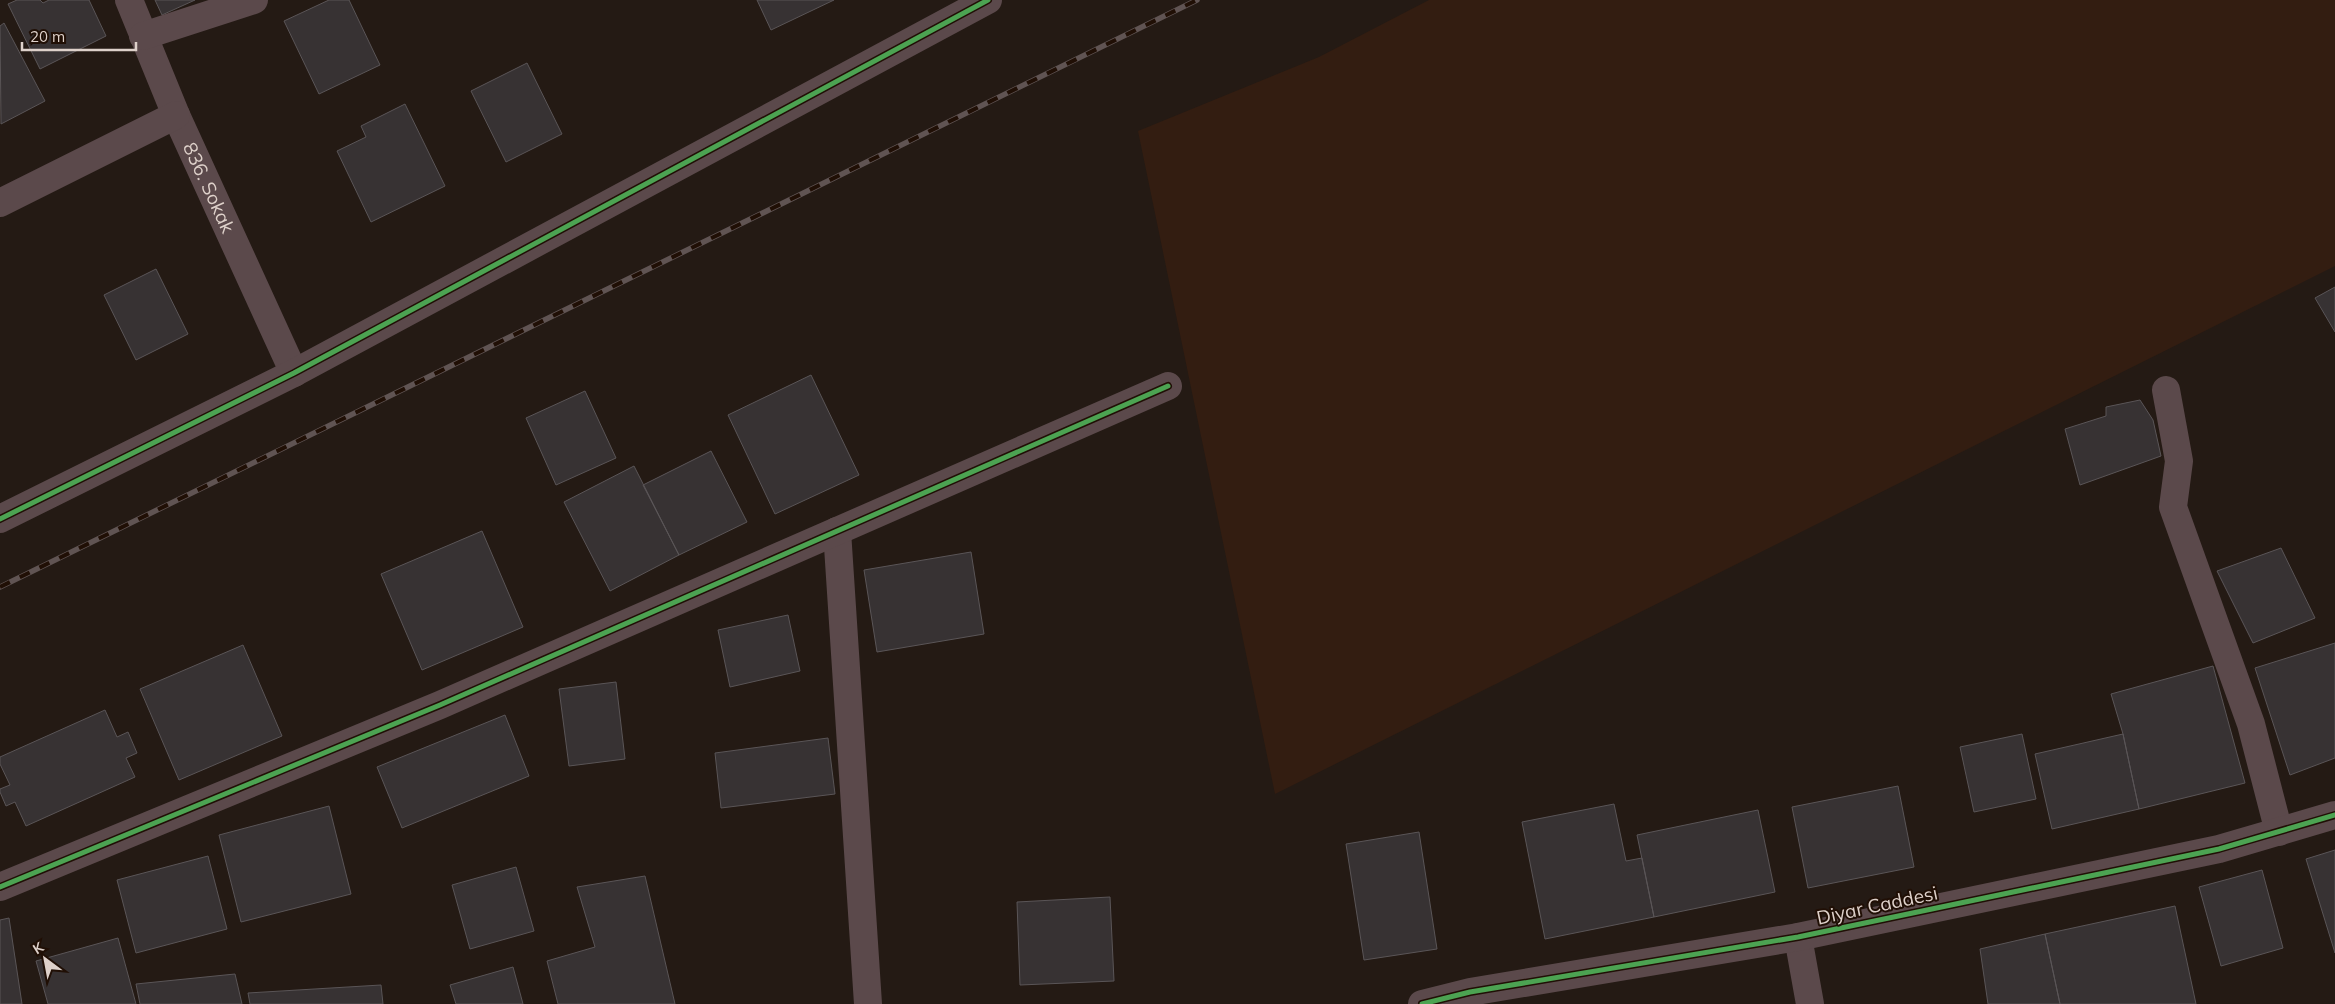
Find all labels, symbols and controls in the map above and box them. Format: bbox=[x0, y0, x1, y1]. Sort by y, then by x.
scale bar bbox=[22, 20, 136, 52]
text: 20 m bbox=[30, 27, 65, 46]
street label: 836. Sokak bbox=[178, 138, 240, 237]
street label: Diyar Caddesi bbox=[1814, 880, 1940, 930]
north arrow bbox=[20, 934, 70, 984]
text: K bbox=[29, 938, 47, 958]

